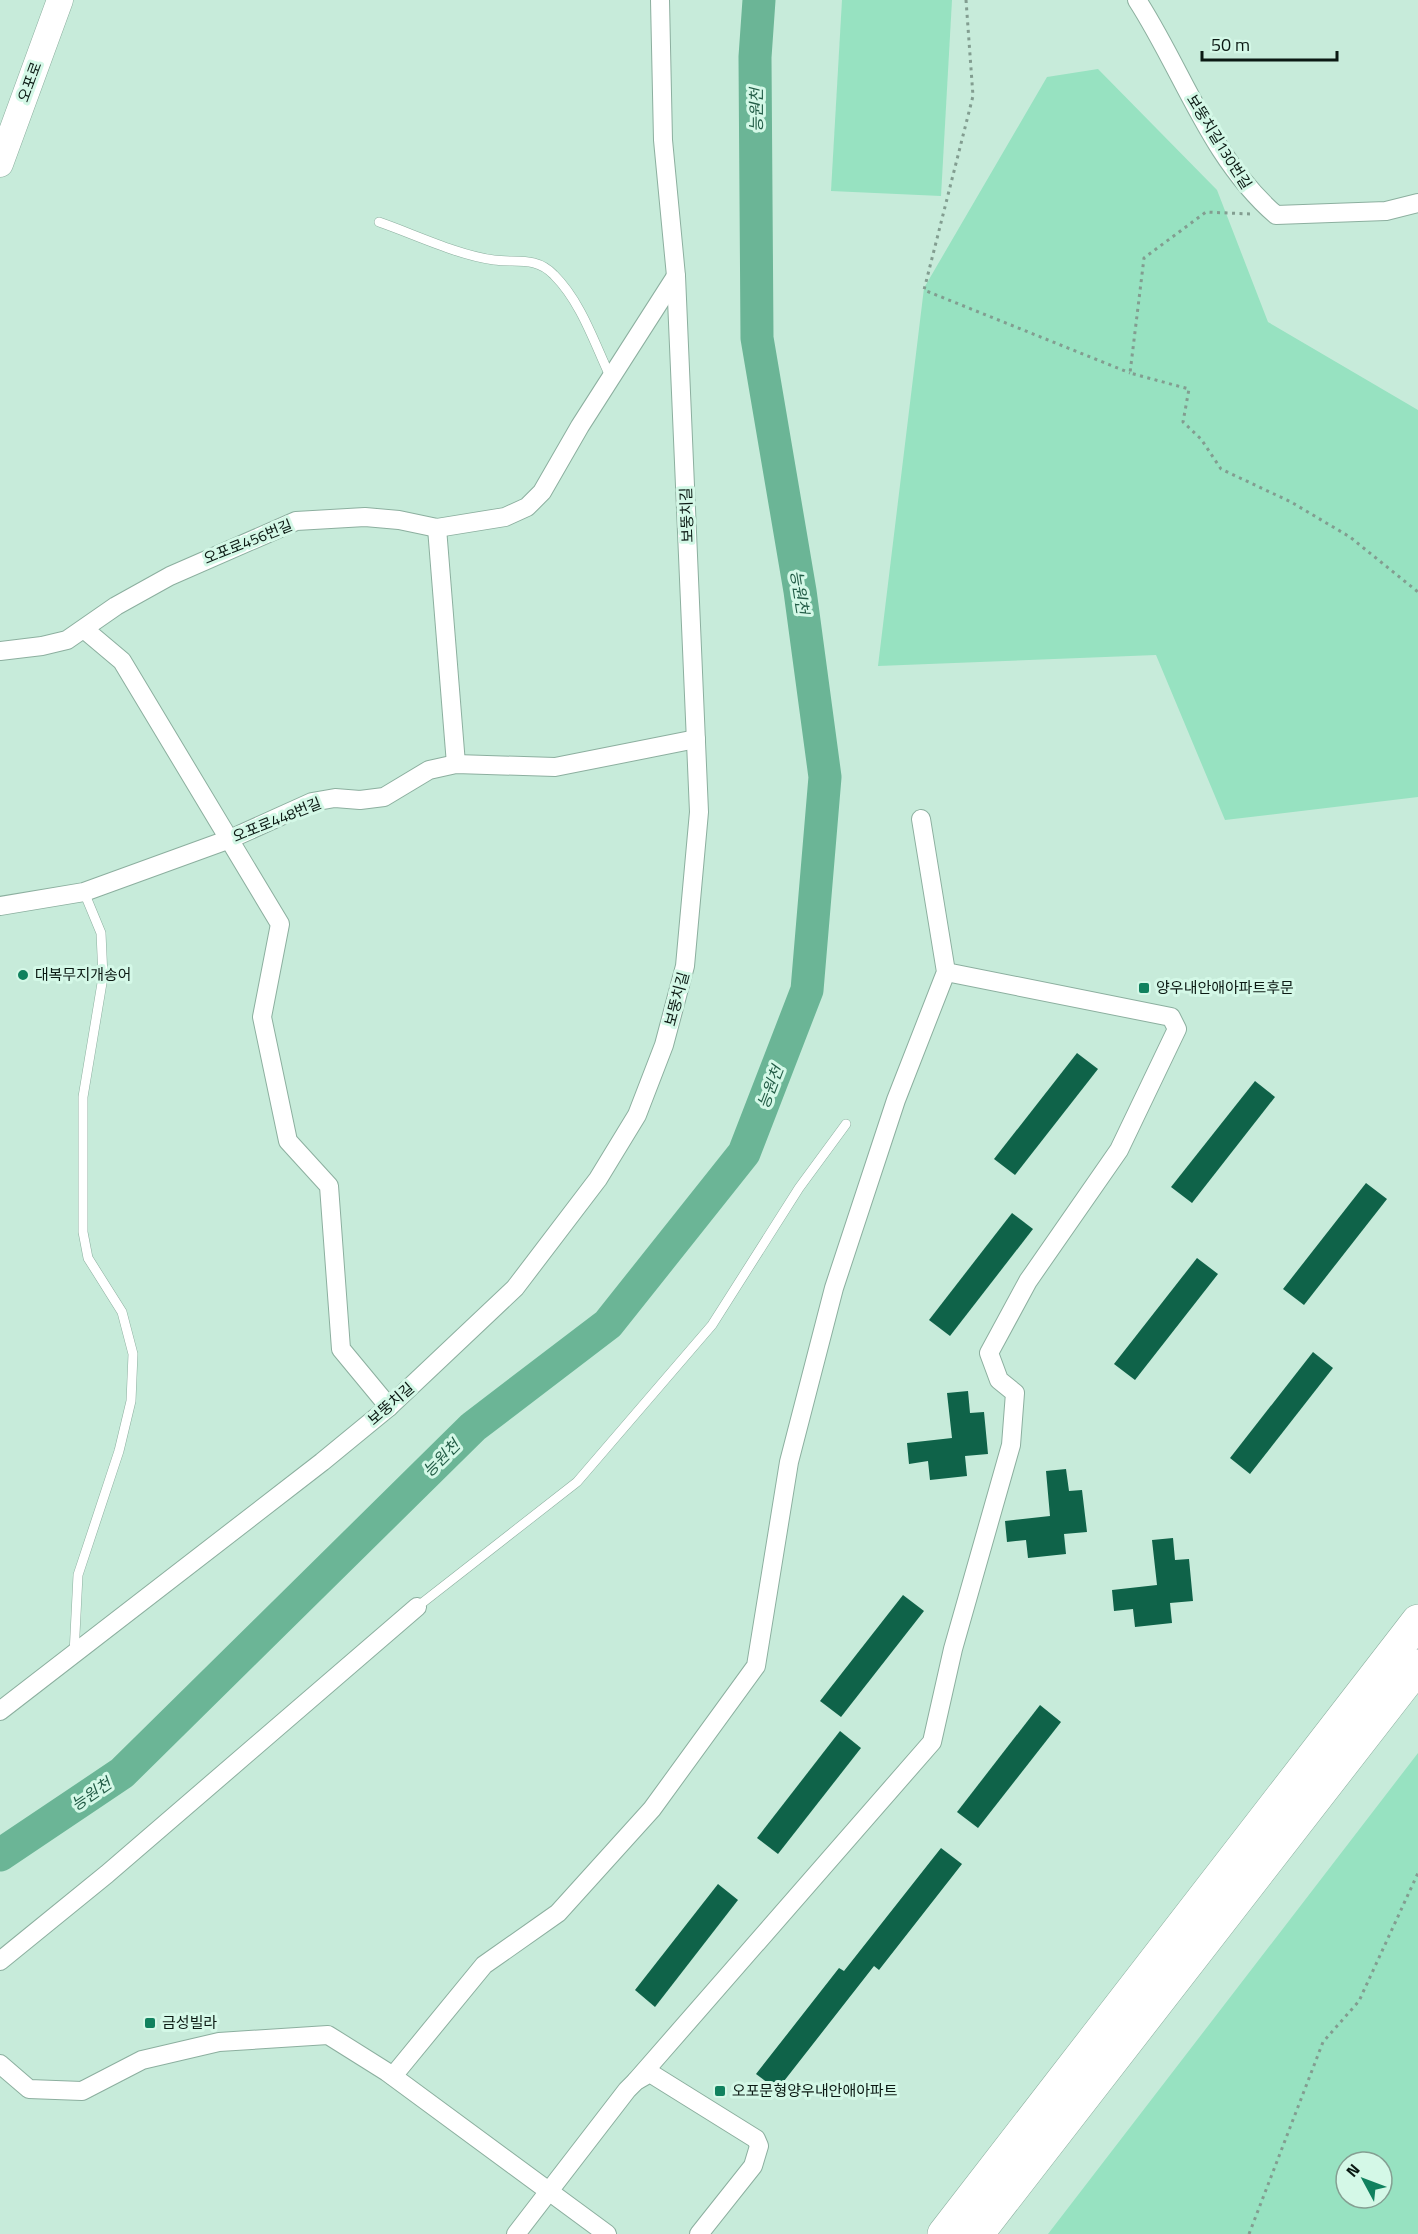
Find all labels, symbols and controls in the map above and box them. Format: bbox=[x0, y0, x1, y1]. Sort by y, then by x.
scale bar bbox=[1202, 24, 1337, 62]
text: 50 m bbox=[1211, 31, 1250, 58]
street label: 오포로 bbox=[12, 58, 47, 105]
water label: 능원천 bbox=[744, 86, 768, 132]
street label: 보뚱치길130번길 bbox=[1181, 90, 1258, 194]
street label: 보뚱치길 bbox=[674, 487, 699, 543]
street label: 오포로456번길 bbox=[200, 513, 296, 570]
water label: 능원천 bbox=[785, 568, 816, 618]
street label: 오포로448번길 bbox=[229, 791, 325, 848]
place label: 대복무지개송어 bbox=[35, 963, 132, 986]
marker: 대복무지개송어 bbox=[16, 968, 30, 982]
street label: 보뚱치길 bbox=[658, 969, 695, 1029]
place label: 양우내안애아파트후문 bbox=[1156, 976, 1294, 999]
marker: 양우내안애아파트후문 bbox=[1137, 981, 1151, 995]
water label: 능원천 bbox=[751, 1060, 790, 1112]
street label: 보뚱치길 bbox=[362, 1377, 419, 1430]
water label: 능원천 bbox=[417, 1432, 467, 1482]
water label: 능원천 bbox=[66, 1770, 118, 1816]
place label: 금성빌라 bbox=[162, 2011, 217, 2034]
marker: 금성빌라 bbox=[143, 2016, 157, 2030]
place label: 오포문형양우내안애아파트 bbox=[732, 2079, 898, 2102]
marker: 오포문형양우내안애아파트 bbox=[713, 2084, 727, 2098]
north arrow bbox=[1334, 2150, 1394, 2210]
text: N bbox=[1340, 2158, 1365, 2182]

